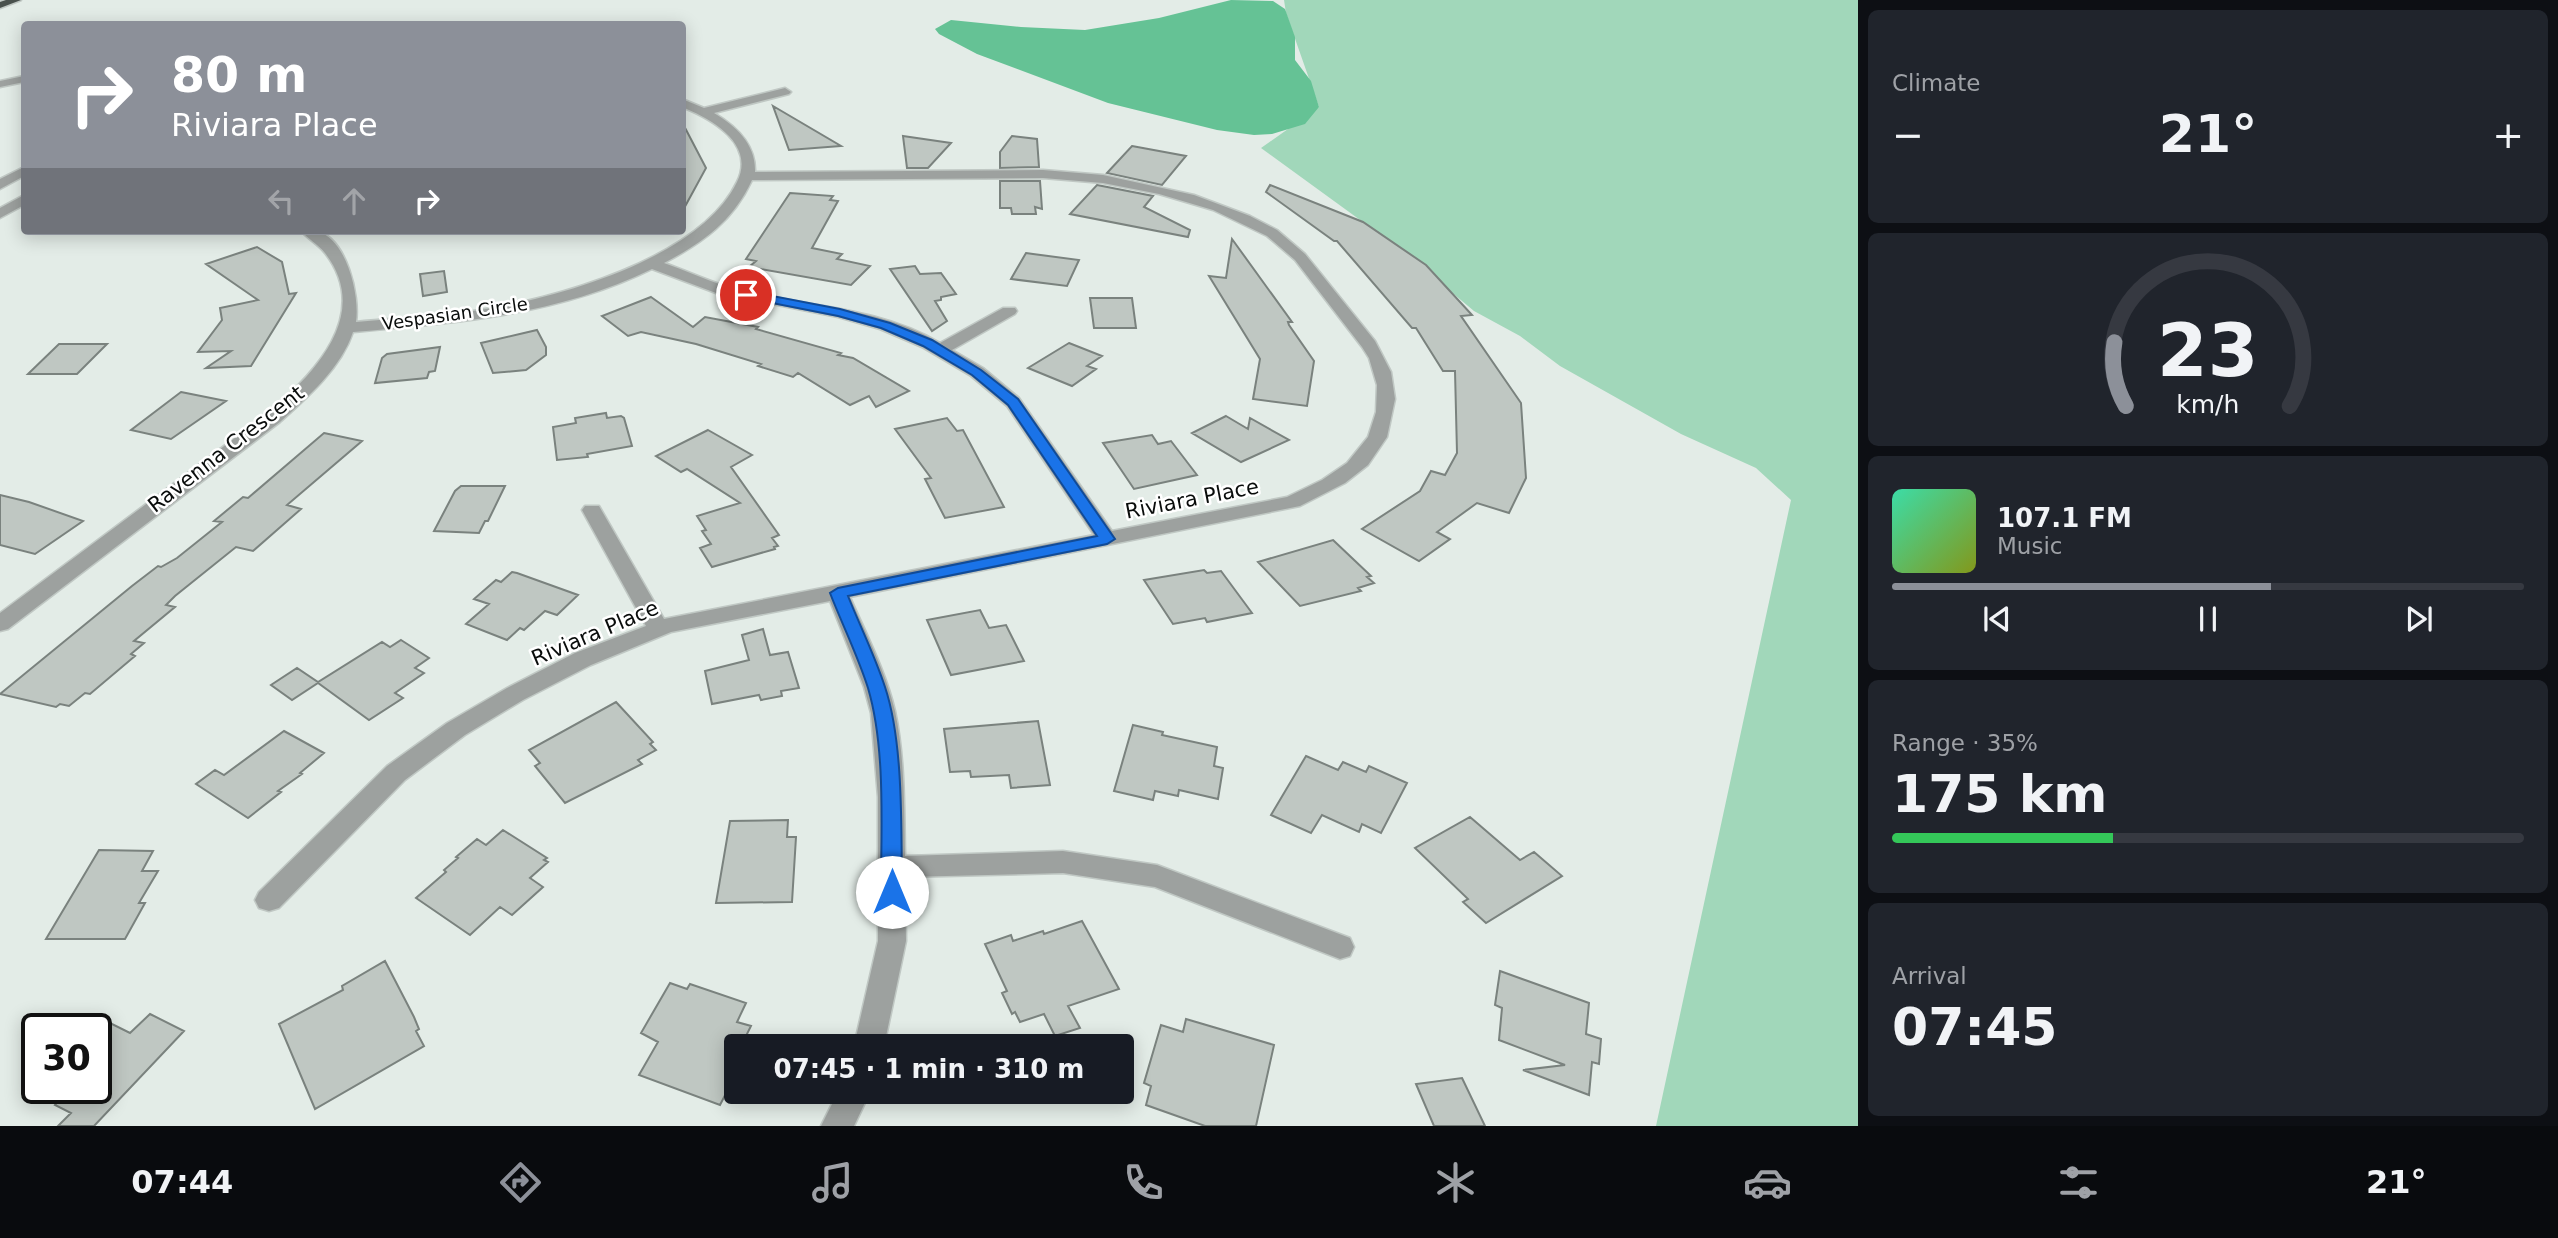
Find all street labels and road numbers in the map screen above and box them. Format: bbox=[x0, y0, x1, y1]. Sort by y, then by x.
street label: Vespasian Circle bbox=[381, 293, 529, 334]
street label: Ravenna Crescent bbox=[143, 381, 309, 517]
street label: Riviara Place bbox=[1123, 474, 1261, 524]
street label: Riviara Place bbox=[528, 595, 662, 671]

